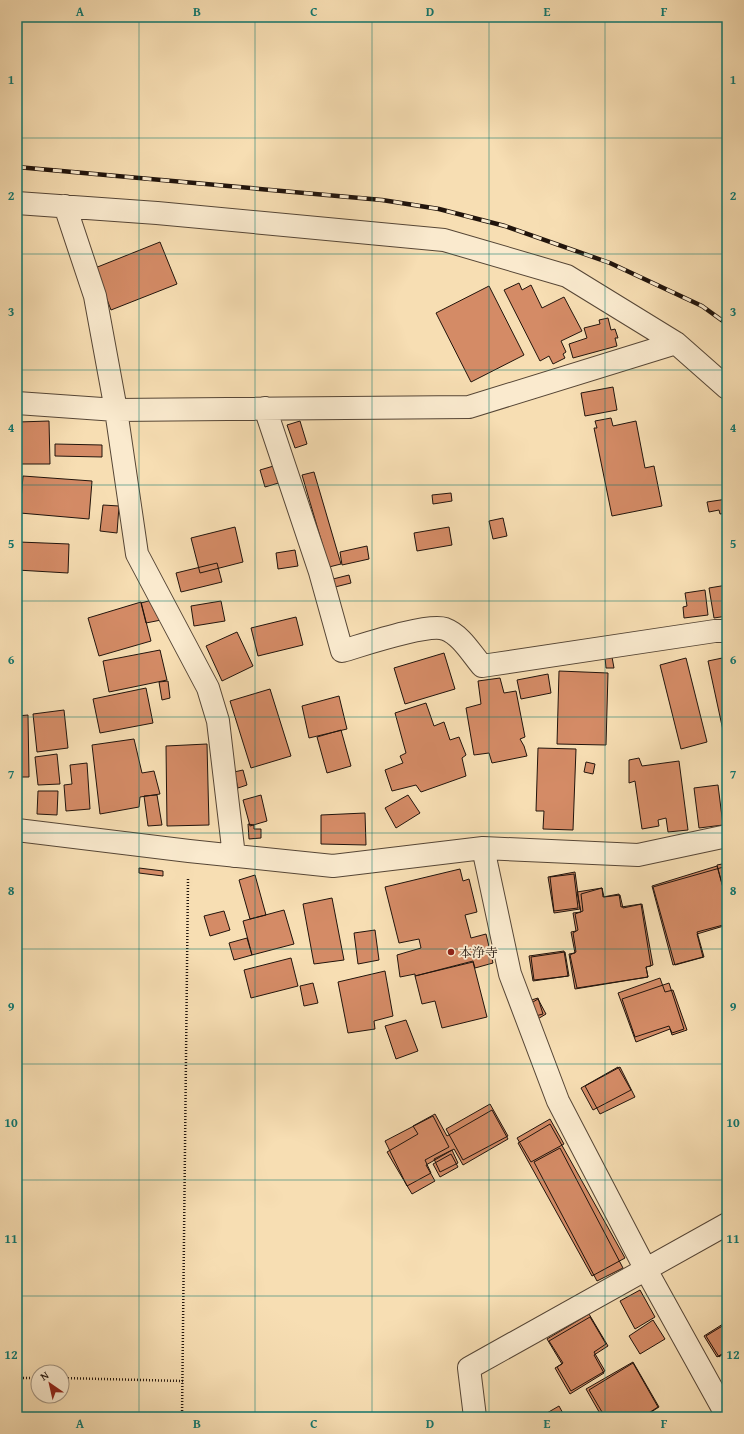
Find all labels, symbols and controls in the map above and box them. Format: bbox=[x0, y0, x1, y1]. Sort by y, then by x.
text: A bbox=[76, 2, 85, 21]
text: B bbox=[193, 2, 201, 21]
text: C bbox=[310, 2, 318, 21]
text: D bbox=[426, 2, 434, 21]
text: E bbox=[544, 2, 551, 21]
text: F bbox=[661, 2, 668, 21]
text: 1 bbox=[8, 70, 14, 89]
text: 1 bbox=[730, 70, 736, 89]
text: 2 bbox=[8, 186, 15, 205]
text: 2 bbox=[730, 186, 737, 205]
text: 3 bbox=[8, 302, 14, 321]
text: 3 bbox=[730, 302, 736, 321]
text: 4 bbox=[8, 418, 15, 437]
text: 4 bbox=[730, 418, 737, 437]
text: 5 bbox=[8, 534, 15, 553]
text: 5 bbox=[730, 534, 737, 553]
text: 6 bbox=[8, 650, 15, 669]
text: 6 bbox=[730, 650, 737, 669]
text: 7 bbox=[8, 765, 15, 784]
text: 7 bbox=[730, 765, 737, 784]
text: 8 bbox=[8, 881, 15, 900]
text: 8 bbox=[730, 881, 737, 900]
place label: 本浄寺 bbox=[459, 943, 498, 962]
marker: 本浄寺 bbox=[446, 947, 456, 957]
text: 9 bbox=[8, 997, 15, 1016]
text: 9 bbox=[730, 997, 737, 1016]
text: 10 bbox=[4, 1113, 18, 1132]
text: 10 bbox=[726, 1113, 740, 1132]
text: 11 bbox=[4, 1229, 18, 1248]
text: 11 bbox=[726, 1229, 740, 1248]
text: 12 bbox=[4, 1345, 18, 1364]
text: 12 bbox=[726, 1345, 740, 1364]
north arrow bbox=[30, 1364, 70, 1404]
text: N bbox=[37, 1367, 52, 1384]
text: A bbox=[76, 1414, 85, 1433]
text: B bbox=[193, 1414, 201, 1433]
text: C bbox=[310, 1414, 318, 1433]
text: D bbox=[426, 1414, 434, 1433]
text: E bbox=[544, 1414, 551, 1433]
text: F bbox=[661, 1414, 668, 1433]

